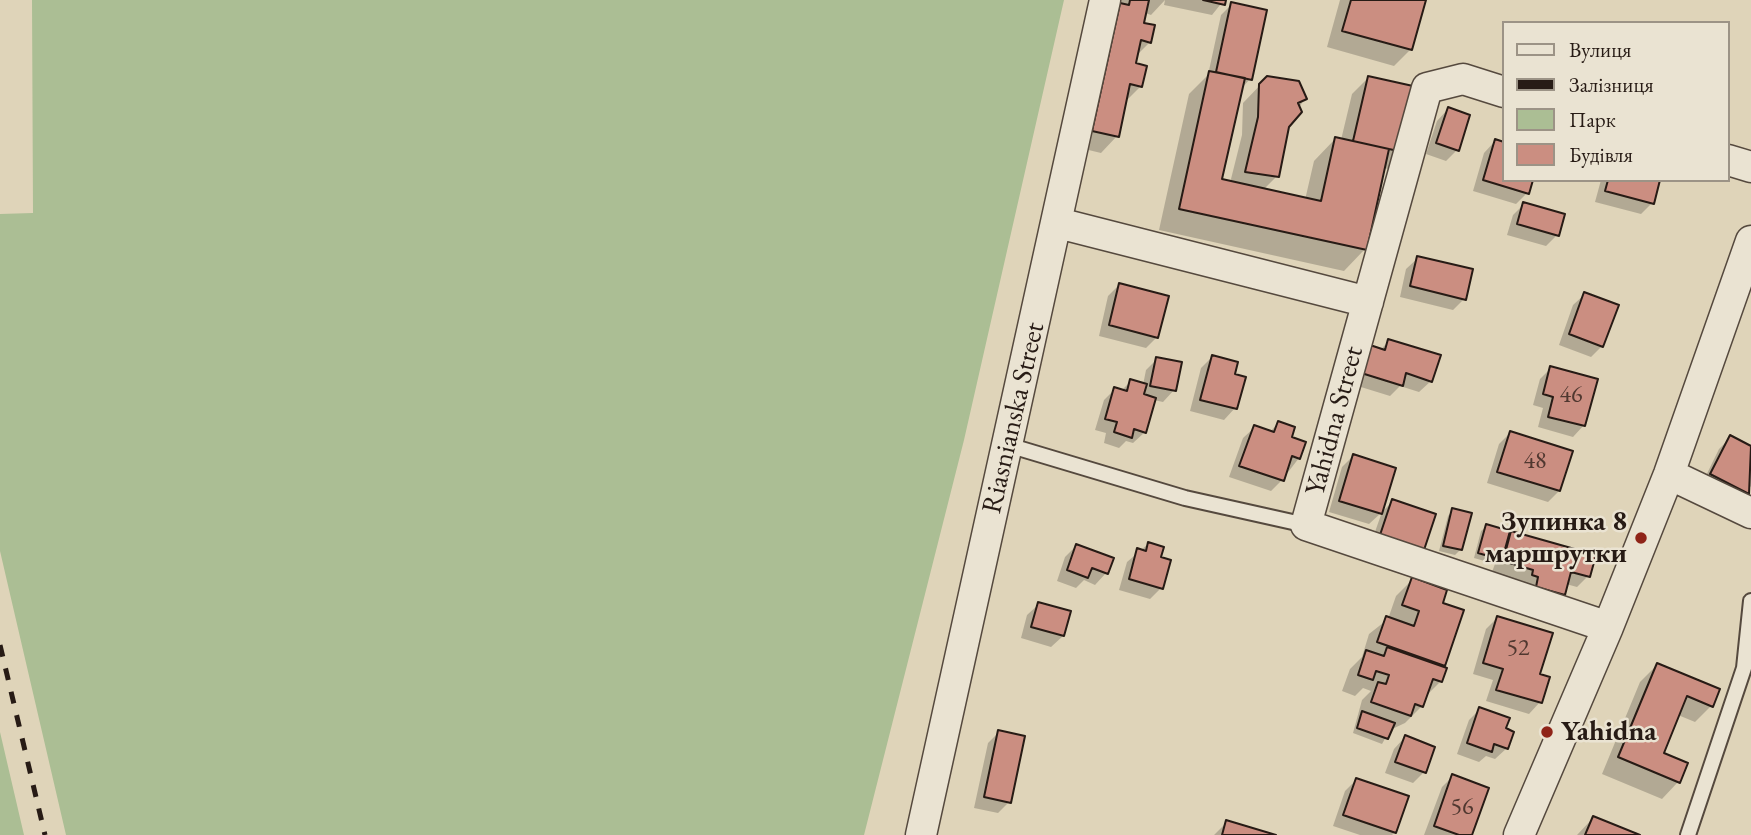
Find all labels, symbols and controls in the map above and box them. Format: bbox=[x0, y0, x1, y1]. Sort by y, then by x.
legend bbox=[1502, 21, 1730, 182]
text: Вулиця bbox=[1569, 36, 1631, 63]
text: Залізниця bbox=[1569, 71, 1654, 98]
text: Парк bbox=[1569, 106, 1616, 133]
text: Будівля bbox=[1569, 141, 1633, 168]
street label: Riasnianska Street bbox=[976, 319, 1052, 517]
street label: Yahidna Street bbox=[1299, 343, 1371, 499]
house number: 46 bbox=[1559, 381, 1583, 409]
house number: 48 bbox=[1523, 447, 1547, 475]
place label: Зупинка 8 маршрутки bbox=[1485, 505, 1627, 571]
marker: Зупинка 8 маршрутки bbox=[1633, 530, 1649, 546]
house number: 52 bbox=[1506, 634, 1530, 662]
place label: Yahidna bbox=[1561, 715, 1657, 749]
marker: Yahidna bbox=[1539, 724, 1555, 740]
house number: 56 bbox=[1450, 793, 1474, 821]

